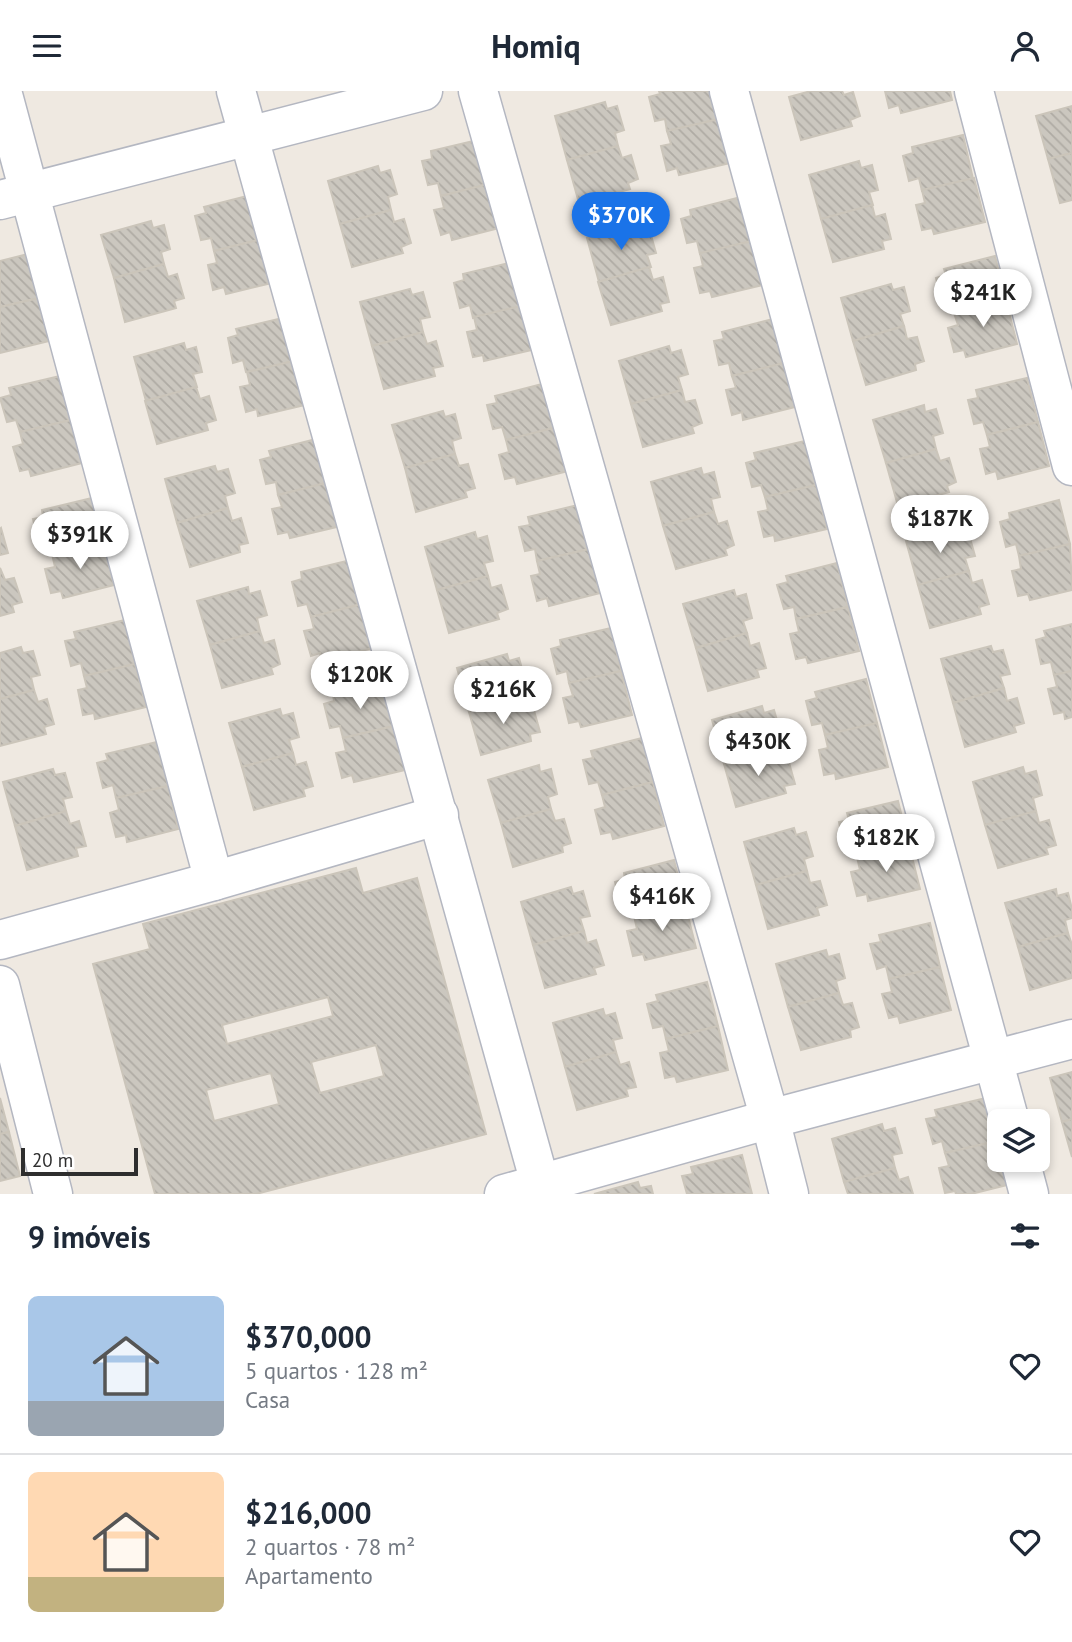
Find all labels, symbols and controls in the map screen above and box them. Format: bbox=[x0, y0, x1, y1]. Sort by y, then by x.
text: Homiq bbox=[491, 25, 581, 67]
icon: menu bbox=[28, 27, 66, 65]
icon: person bbox=[1006, 27, 1044, 65]
pin: $370K bbox=[572, 193, 670, 252]
text: $370K bbox=[588, 200, 654, 229]
pin: $241K bbox=[934, 269, 1032, 329]
text: $241K bbox=[950, 277, 1016, 306]
pin: $187K bbox=[891, 496, 989, 555]
text: $187K bbox=[907, 503, 973, 532]
pin: $391K bbox=[31, 511, 129, 571]
text: $391K bbox=[47, 519, 113, 548]
pin: $120K bbox=[311, 651, 409, 711]
text: $120K bbox=[327, 659, 393, 688]
pin: $216K bbox=[454, 667, 552, 726]
text: $216K bbox=[470, 674, 536, 703]
pin: $430K bbox=[709, 719, 807, 778]
text: $430K bbox=[725, 726, 791, 755]
pin: $182K bbox=[837, 815, 935, 874]
text: $182K bbox=[853, 822, 919, 851]
pin: $416K bbox=[613, 873, 711, 933]
text: $416K bbox=[629, 881, 695, 910]
map controls bbox=[987, 1109, 1050, 1172]
button: layers bbox=[987, 1109, 1050, 1172]
scale bar bbox=[21, 1145, 138, 1177]
text: 20 m bbox=[32, 1148, 73, 1172]
text: 9 imóveis bbox=[28, 1217, 151, 1256]
icon: filters bbox=[1006, 1217, 1044, 1255]
text: $370,000 bbox=[245, 1317, 372, 1356]
icon: home bbox=[84, 1324, 168, 1408]
icon: heart bbox=[1006, 1347, 1044, 1385]
text: 5 quartos · 128 m² bbox=[245, 1356, 428, 1385]
text: Casa bbox=[245, 1385, 290, 1414]
text: $216,000 bbox=[245, 1493, 372, 1532]
icon: home bbox=[84, 1500, 168, 1584]
icon: heart bbox=[1006, 1523, 1044, 1561]
text: 2 quartos · 78 m² bbox=[245, 1532, 415, 1561]
text: Apartamento bbox=[245, 1561, 373, 1590]

